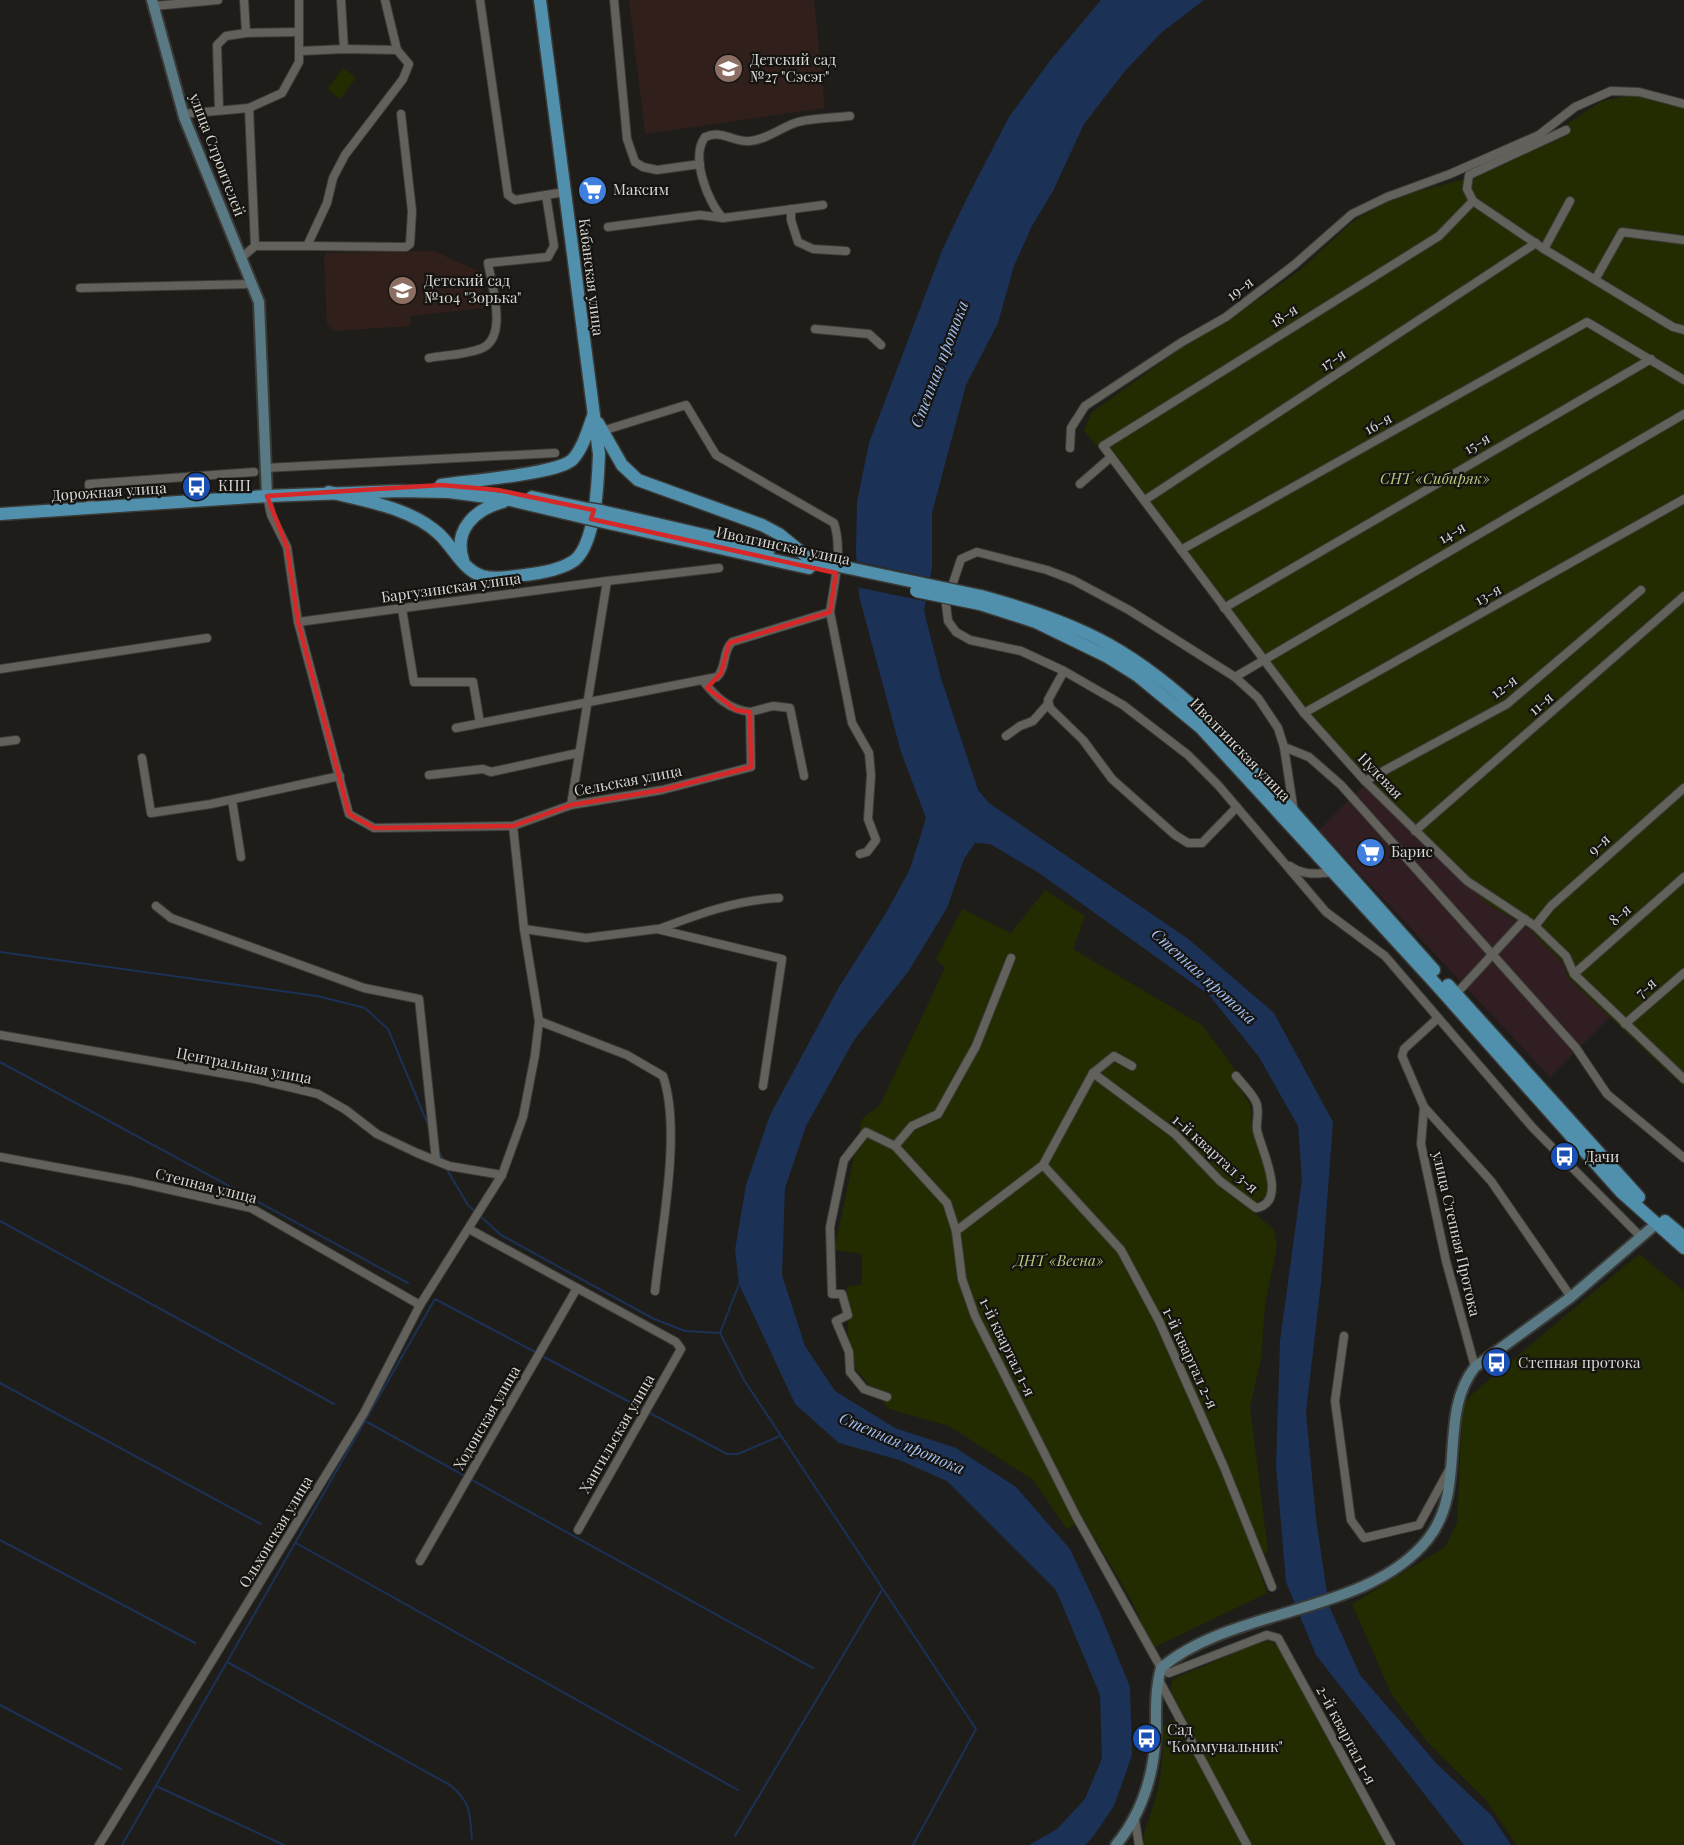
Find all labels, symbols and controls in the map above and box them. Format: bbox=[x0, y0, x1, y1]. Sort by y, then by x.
place label: Детский сад №27 "Сэсэг" bbox=[750, 49, 836, 86]
school or university icon: Детский сад №27 "Сэсэг" bbox=[713, 53, 745, 85]
street label: улица Строителей bbox=[185, 89, 251, 219]
supermarket icon: Максим bbox=[576, 174, 608, 206]
place label: Максим bbox=[613, 179, 669, 199]
street label: Кабанская улица bbox=[575, 217, 609, 337]
place label: Детский сад №104 "Зорька" bbox=[424, 270, 522, 307]
street label: 19-я bbox=[1222, 272, 1257, 305]
school or university icon: Детский сад №104 "Зорька" bbox=[387, 274, 419, 306]
water label: Степная протока bbox=[905, 297, 972, 430]
street label: 18-я bbox=[1266, 299, 1301, 331]
street label: 17-я bbox=[1316, 343, 1349, 375]
street label: 16-я bbox=[1360, 407, 1395, 439]
street label: 15-я bbox=[1460, 428, 1493, 459]
park label: СНТ «Сибиряк» bbox=[1380, 468, 1490, 488]
bus stop icon: КПП bbox=[181, 470, 213, 502]
place label: КПП bbox=[218, 475, 251, 495]
street label: Дорожная улица bbox=[51, 477, 168, 505]
street label: 14-я bbox=[1434, 516, 1469, 548]
street label: Иволгинская улица bbox=[714, 521, 853, 569]
street label: Баргузинская улица bbox=[380, 567, 523, 607]
street label: 13-я bbox=[1471, 579, 1504, 610]
street label: 12-я bbox=[1486, 670, 1521, 703]
street label: 11-я bbox=[1524, 687, 1557, 719]
street label: Иволгинская улица bbox=[1186, 693, 1296, 806]
street label: Нулевая bbox=[1354, 748, 1408, 803]
street label: Сельская улица bbox=[572, 760, 684, 800]
street label: 9-я bbox=[1583, 829, 1614, 859]
supermarket icon: Барис bbox=[1354, 836, 1386, 868]
place label: Барис bbox=[1391, 841, 1433, 861]
street label: 8-я bbox=[1604, 899, 1635, 929]
water label: Степная протока bbox=[1147, 923, 1261, 1028]
street label: 7-я bbox=[1631, 973, 1660, 1002]
street label: Центральная улица bbox=[175, 1042, 314, 1088]
street label: 1-й квартал 3-я bbox=[1168, 1109, 1263, 1197]
bus stop icon: Дачи bbox=[1548, 1141, 1580, 1173]
place label: Дачи bbox=[1585, 1146, 1619, 1166]
street label: улица Степная Протока bbox=[1428, 1148, 1486, 1319]
street label: Степная улица bbox=[153, 1163, 260, 1207]
park label: ДНТ «Весна» bbox=[1011, 1250, 1104, 1270]
street label: 1-й квартал 1-я bbox=[975, 1294, 1041, 1399]
street label: 1-й квартал 2-я bbox=[1159, 1304, 1223, 1411]
bus stop icon: Степная протока bbox=[1481, 1347, 1513, 1379]
place label: Степная протока bbox=[1518, 1352, 1641, 1372]
street label: Ходонская улица bbox=[448, 1361, 524, 1473]
street label: Хангильская улица bbox=[574, 1370, 659, 1497]
water label: Степная протока bbox=[836, 1407, 968, 1478]
street label: Ольхонская улица bbox=[234, 1471, 317, 1591]
street label: 2-й квартал 1-я bbox=[1312, 1681, 1381, 1788]
place label: Сад "Коммунальник" bbox=[1167, 1719, 1283, 1756]
bus stop icon: Сад "Коммунальник" bbox=[1130, 1723, 1162, 1755]

